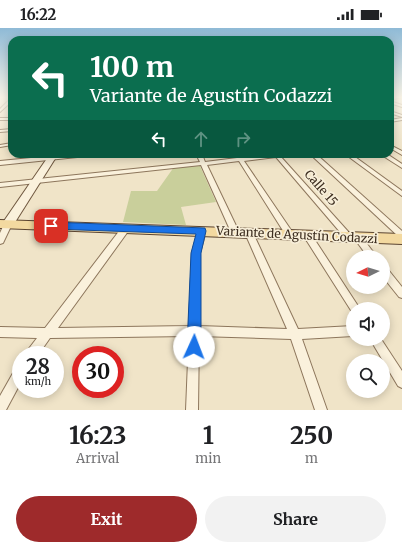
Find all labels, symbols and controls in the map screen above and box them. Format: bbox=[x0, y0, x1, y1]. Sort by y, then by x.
text: 16:22 bbox=[20, 5, 56, 24]
text: 100 m bbox=[90, 49, 174, 85]
icon: left bbox=[24, 52, 76, 104]
text: Variante de Agustín Codazzi bbox=[90, 84, 332, 107]
icon: left bbox=[148, 128, 170, 150]
icon: ahead bbox=[190, 128, 212, 150]
icon: right bbox=[232, 128, 254, 150]
street label: Calle 15 bbox=[302, 167, 341, 209]
pin bbox=[34, 209, 68, 243]
icon: arrive bbox=[40, 215, 62, 237]
street label: Variante de Agustín Codazzi bbox=[215, 223, 378, 246]
north arrow bbox=[346, 250, 390, 294]
map controls bbox=[346, 250, 390, 398]
button: sound bbox=[346, 302, 390, 346]
position arrow bbox=[173, 326, 215, 368]
speed limit sign: 30 bbox=[72, 346, 124, 398]
text: 28 bbox=[26, 354, 50, 379]
button: search bbox=[346, 354, 390, 398]
text: km/h bbox=[25, 375, 51, 388]
text: 16:23 bbox=[69, 420, 126, 451]
text: 1 bbox=[203, 420, 214, 451]
text: 250 bbox=[290, 420, 333, 451]
text: Arrival bbox=[76, 450, 119, 467]
text: min bbox=[195, 450, 221, 467]
text: m bbox=[305, 450, 318, 467]
button: Exit bbox=[16, 496, 197, 542]
button: Share bbox=[205, 496, 386, 542]

